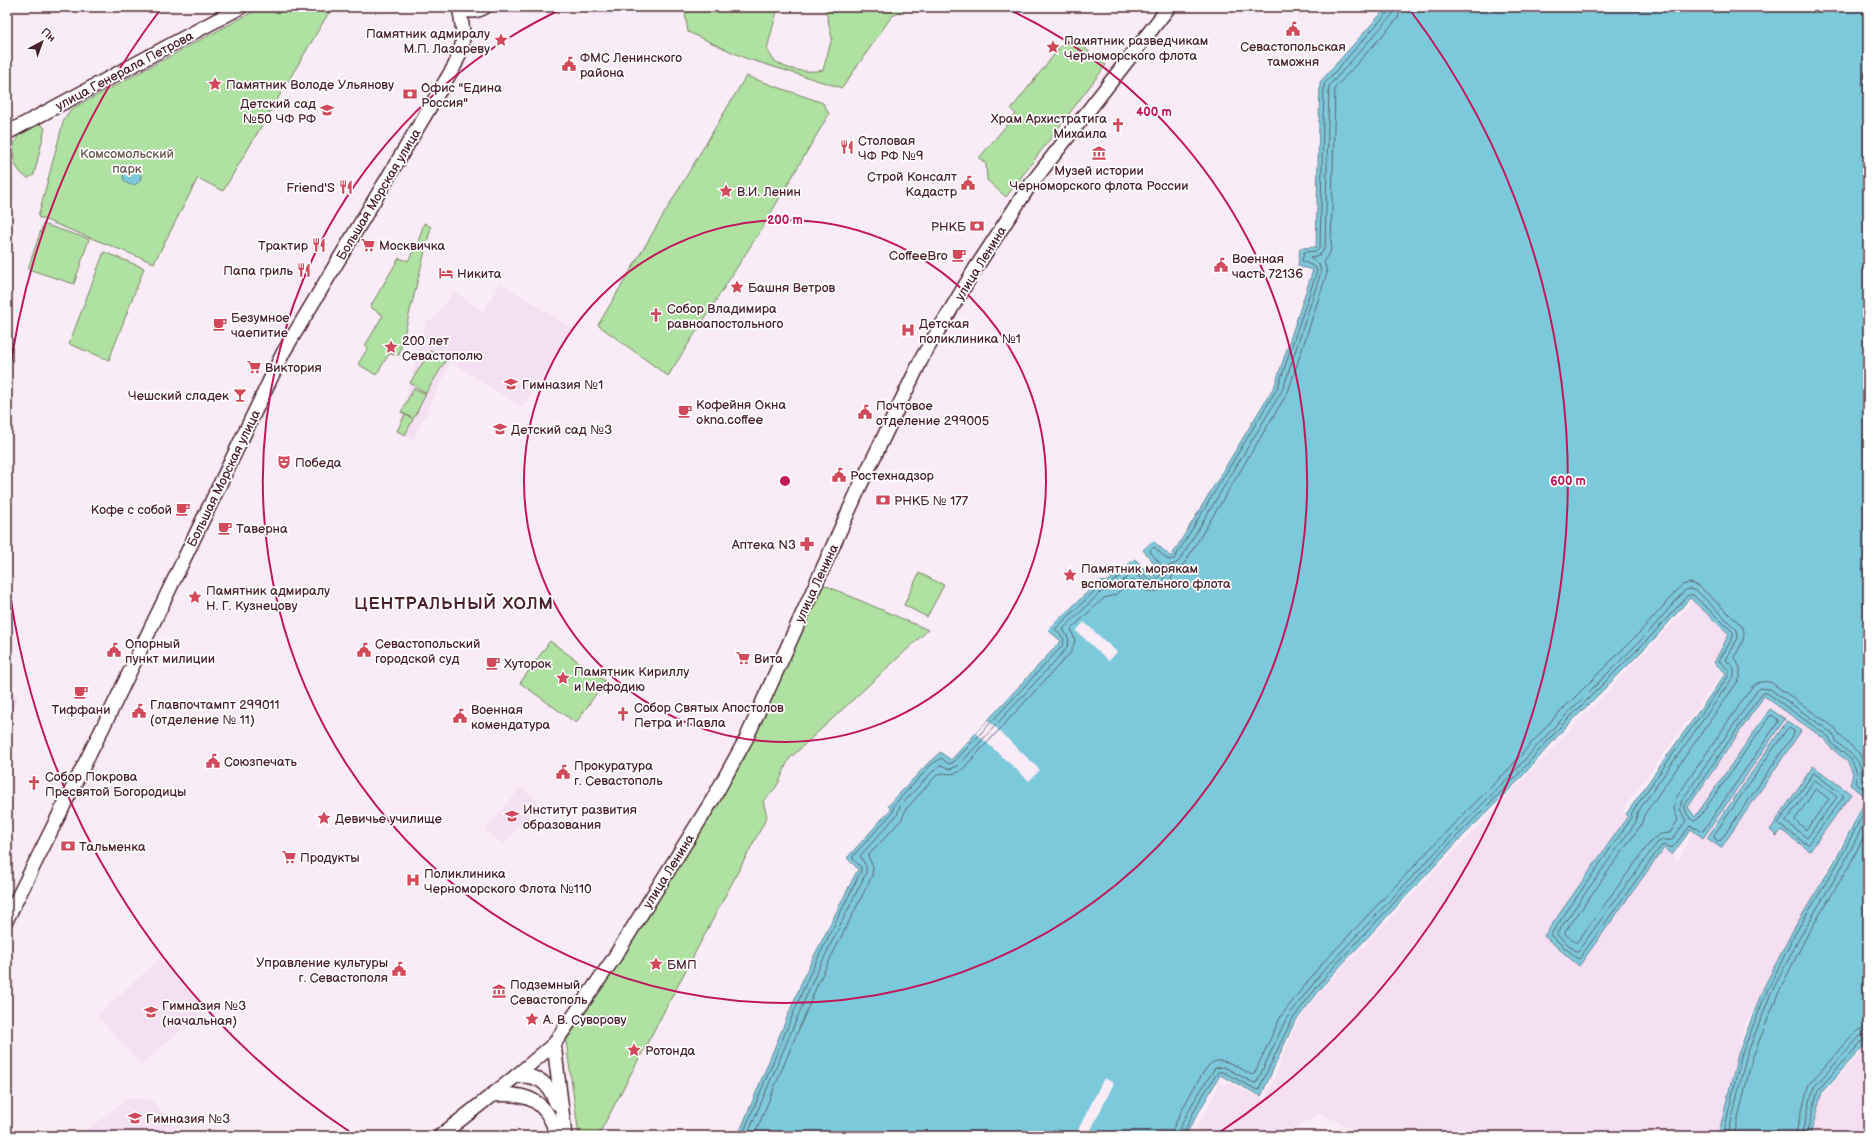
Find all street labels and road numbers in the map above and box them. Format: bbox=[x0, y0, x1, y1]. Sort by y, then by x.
street label: улица Генерала Петрова bbox=[53, 28, 196, 114]
street label: Большая Морская улица bbox=[333, 126, 425, 263]
street label: улица Ленина bbox=[952, 223, 1010, 304]
street label: Большая Морская улица bbox=[184, 407, 264, 550]
street label: улица Ленина bbox=[792, 541, 842, 625]
street label: улица Ленина bbox=[640, 831, 698, 912]

